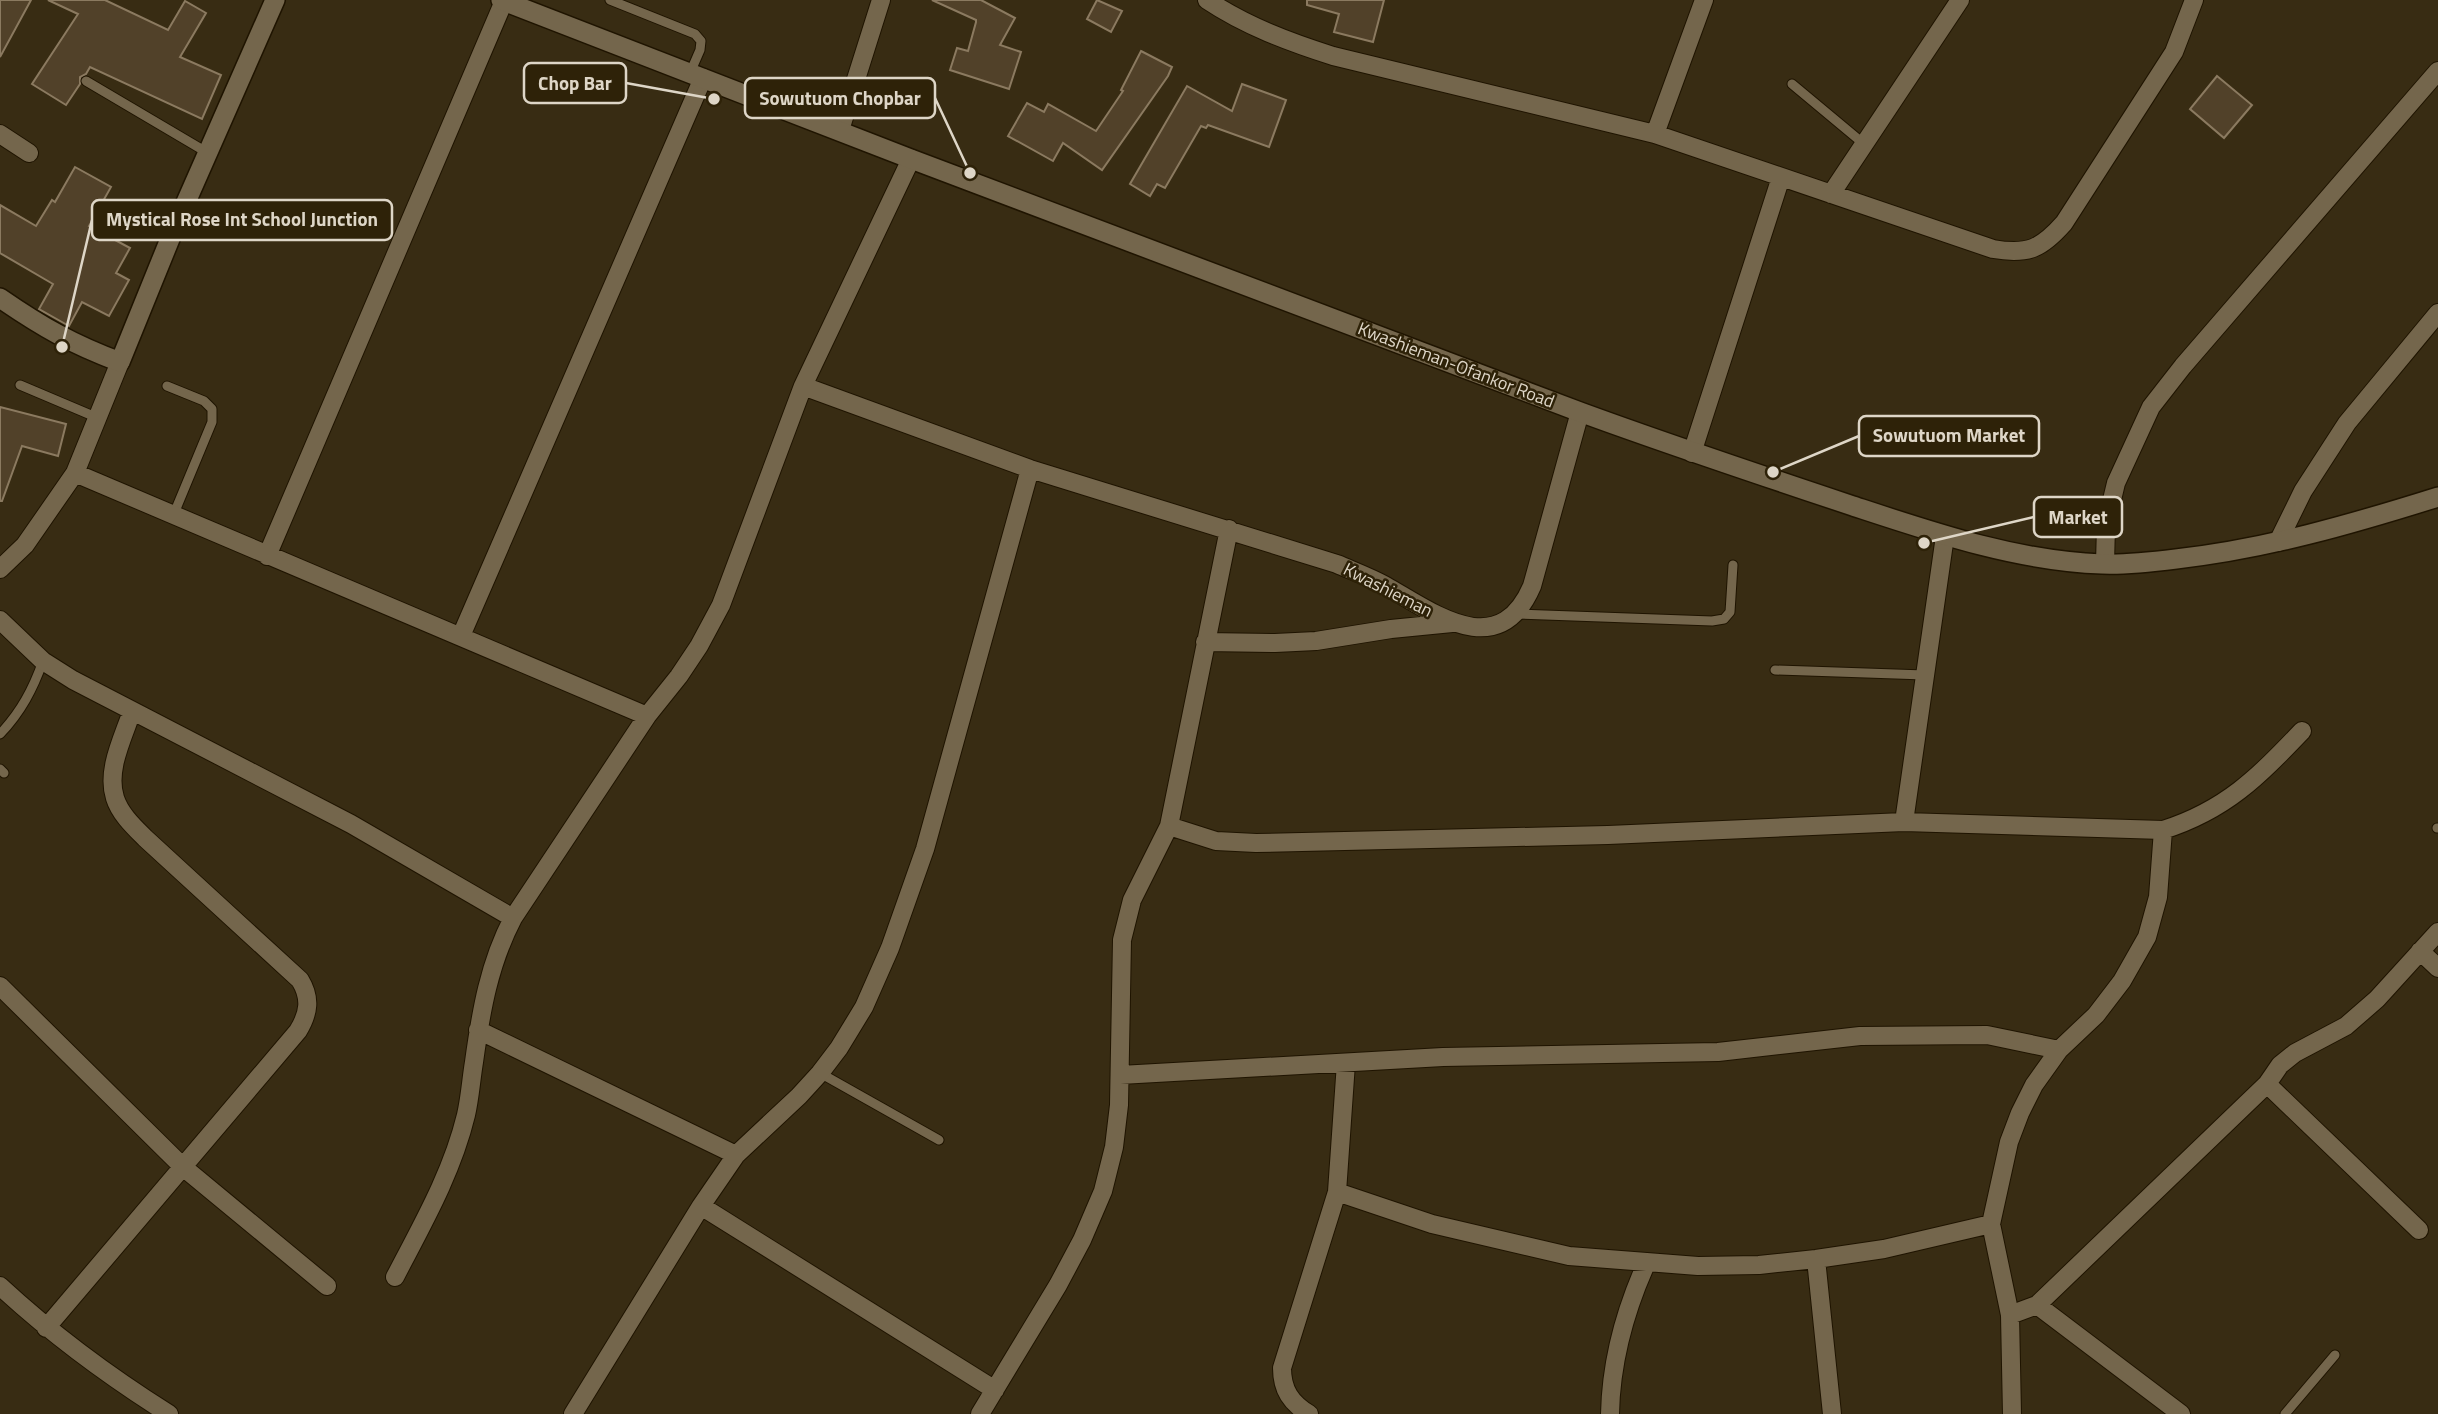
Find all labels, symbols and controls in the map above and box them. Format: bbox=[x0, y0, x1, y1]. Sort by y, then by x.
callout: Chop Bar bbox=[524, 63, 626, 103]
text: Chop Bar bbox=[538, 68, 612, 97]
callout: Sowutuom Chopbar bbox=[745, 78, 935, 118]
text: Sowutuom Chopbar bbox=[759, 83, 921, 112]
callout: Mystical Rose Int School Junction bbox=[92, 200, 392, 240]
text: Mystical Rose Int School Junction bbox=[106, 204, 378, 233]
street label: Kwashieman-Ofankor Road bbox=[1354, 315, 1558, 415]
callout: Sowutuom Market bbox=[1859, 416, 2039, 456]
text: Sowutuom Market bbox=[1873, 420, 2025, 449]
callout: Market bbox=[2034, 497, 2122, 537]
text: Market bbox=[2048, 502, 2108, 531]
street label: Kwashieman bbox=[1339, 555, 1438, 624]

